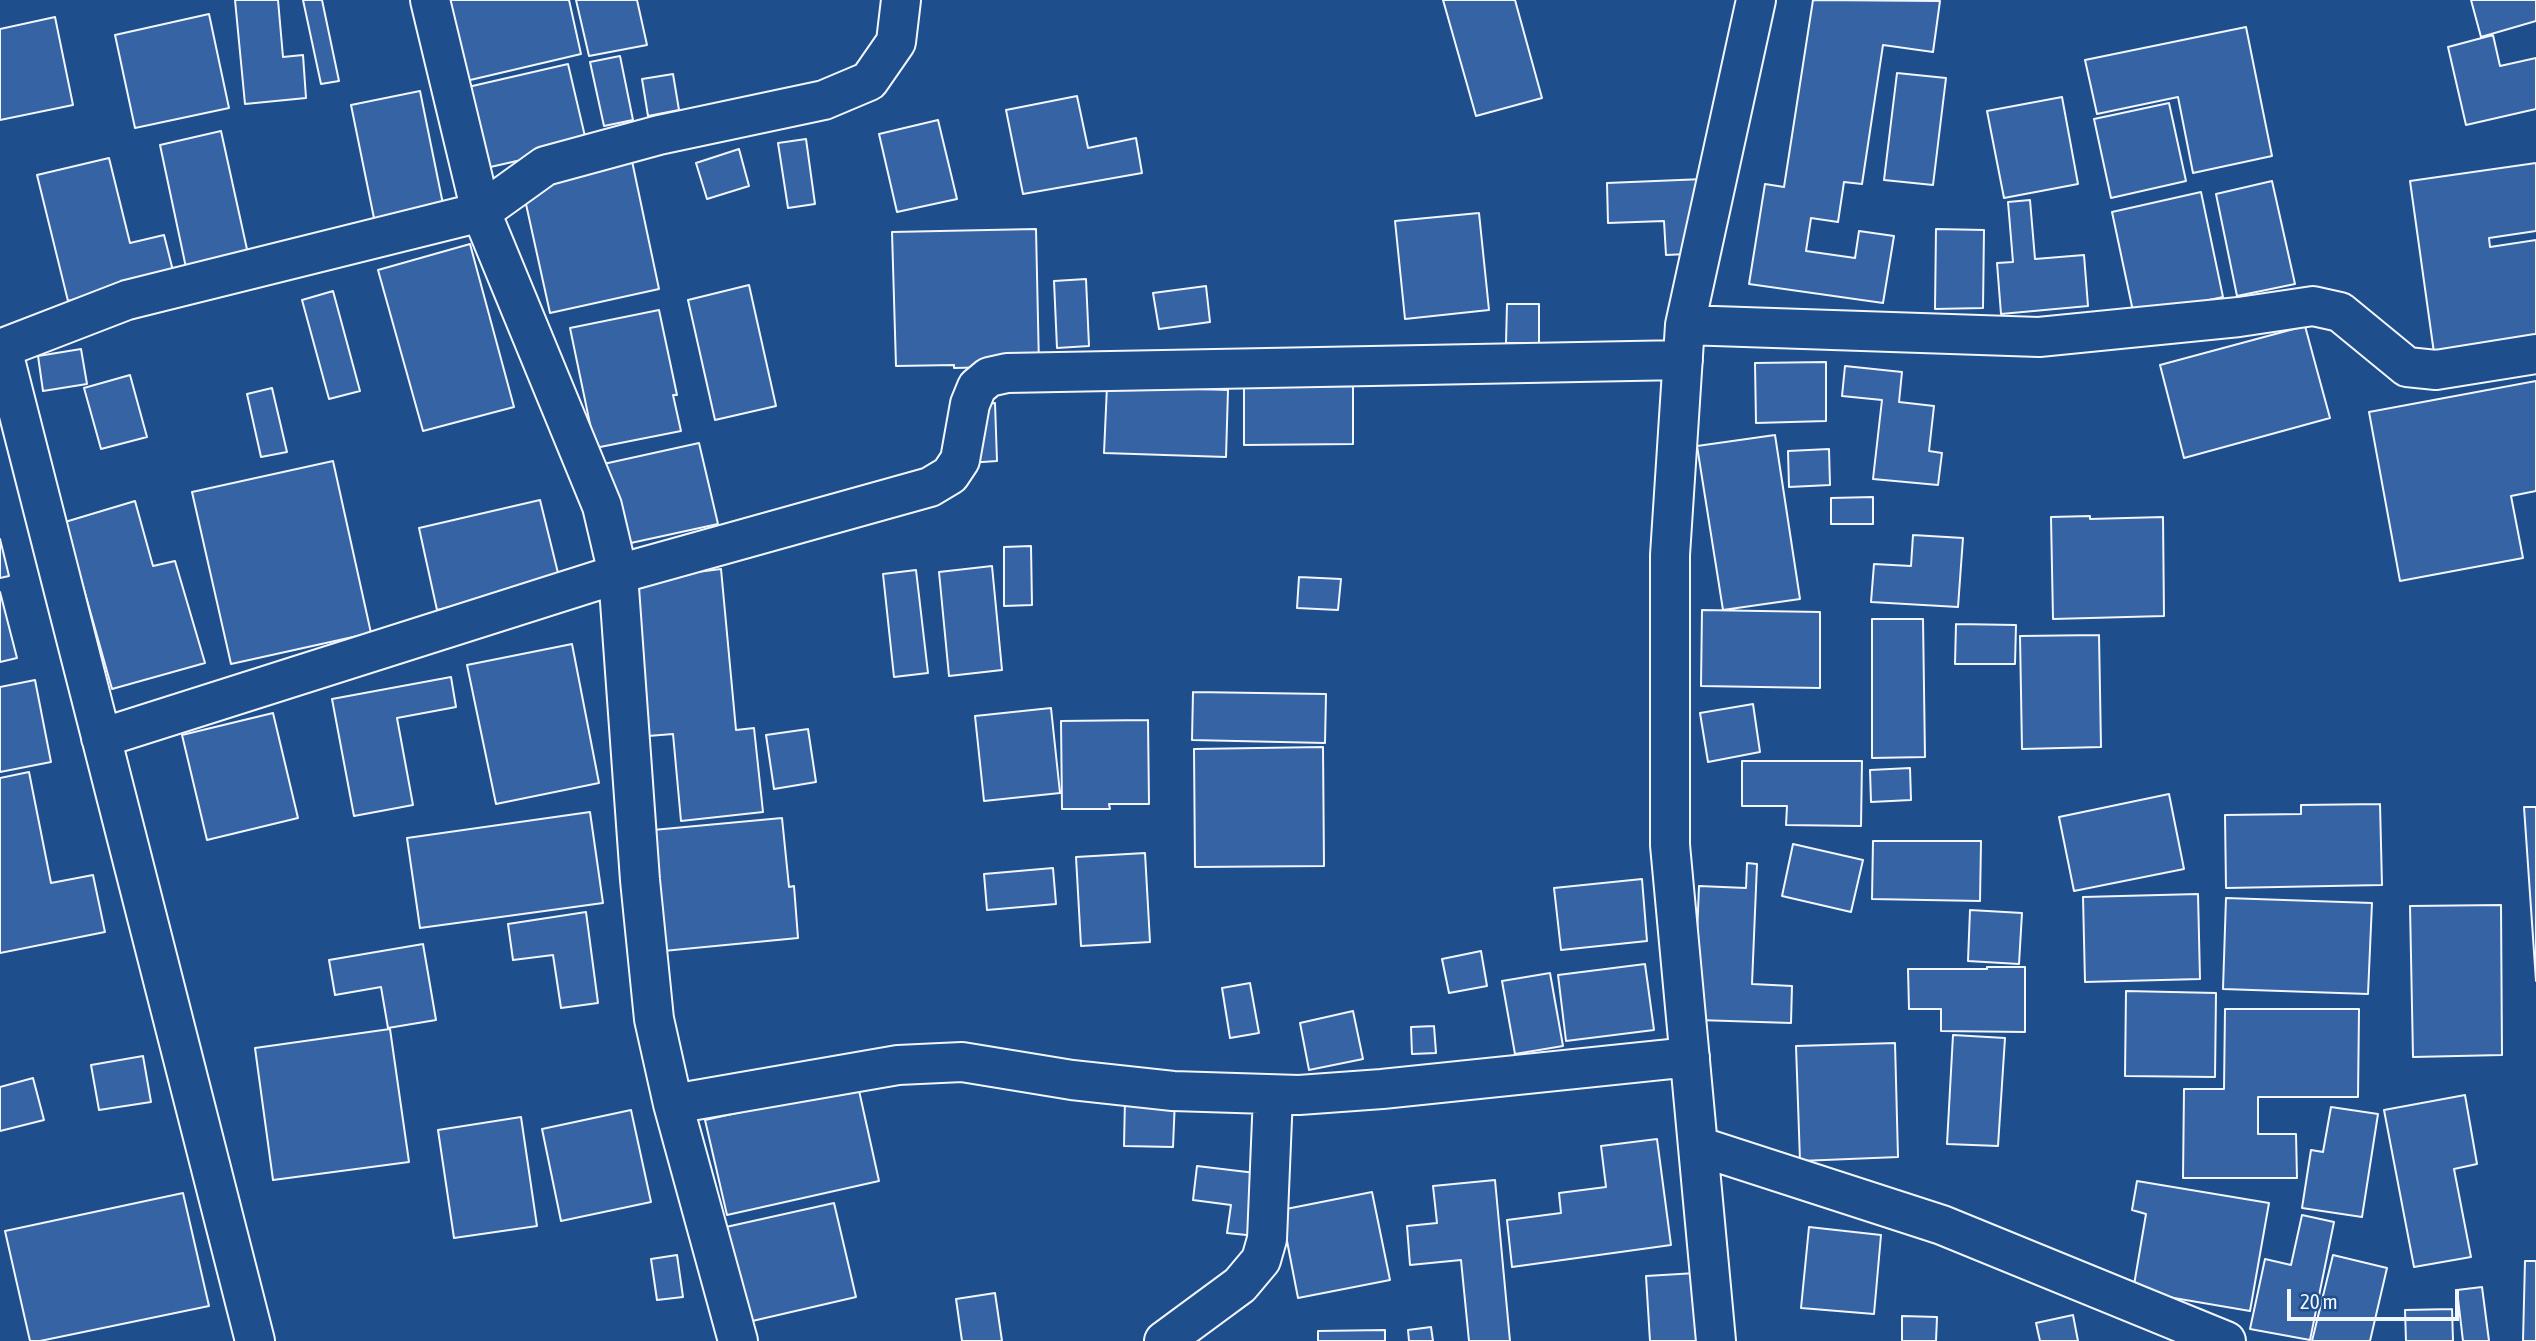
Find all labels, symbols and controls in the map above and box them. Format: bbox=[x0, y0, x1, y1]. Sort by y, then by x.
scale bar bbox=[2291, 1274, 2462, 1318]
text: 20 m bbox=[2300, 1289, 2338, 1313]

